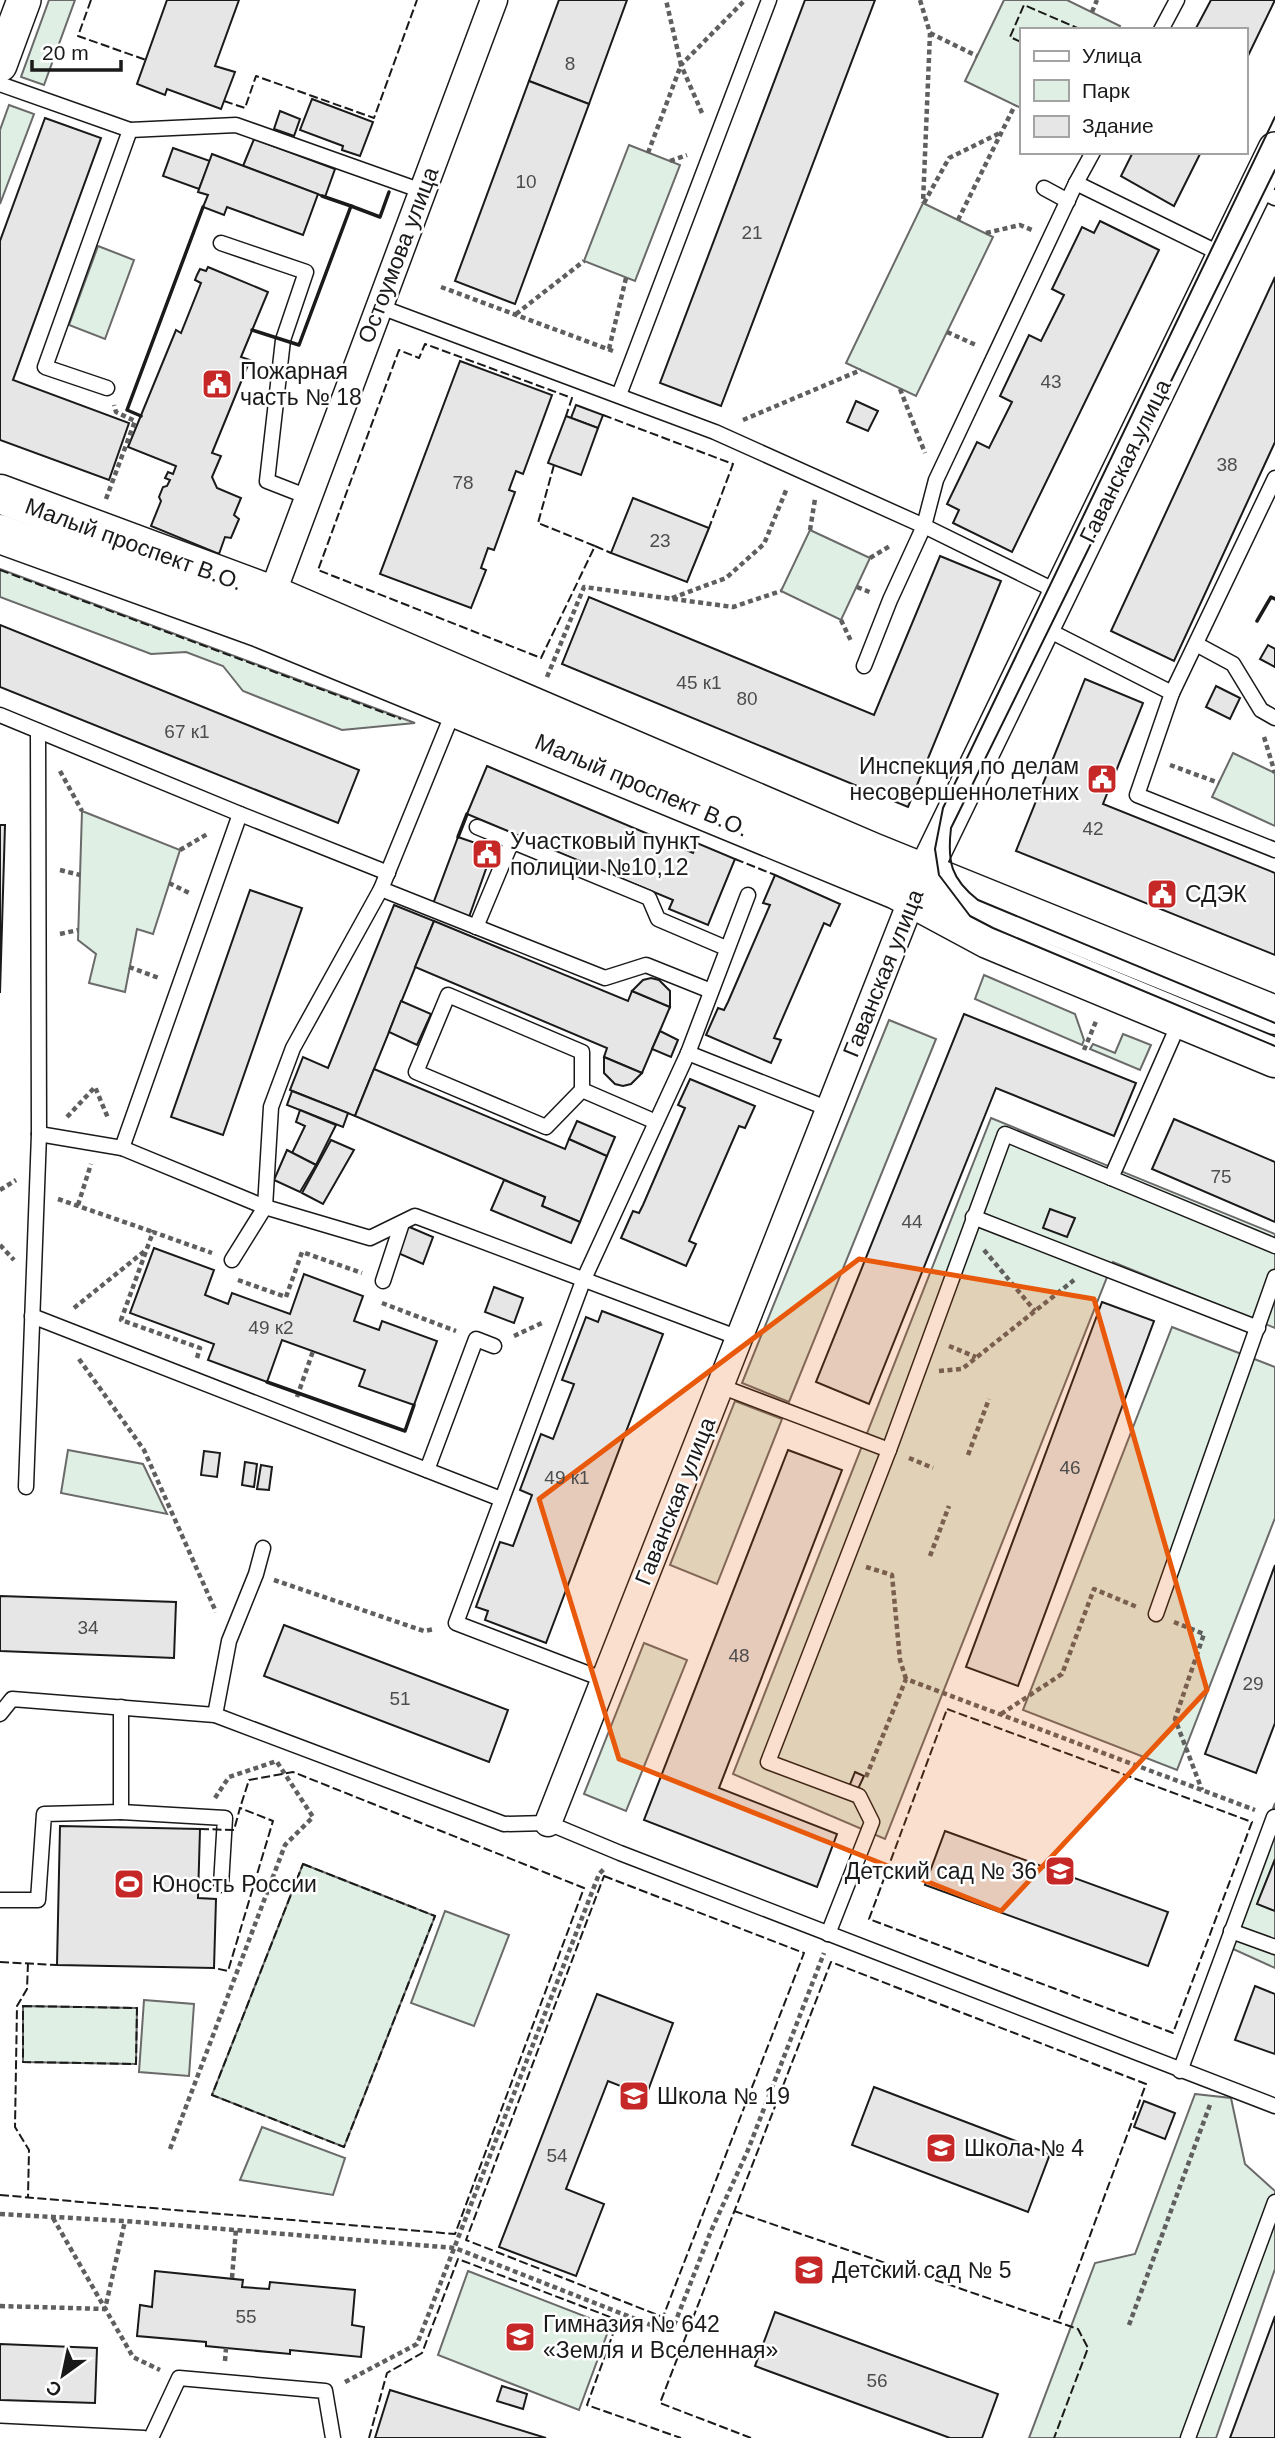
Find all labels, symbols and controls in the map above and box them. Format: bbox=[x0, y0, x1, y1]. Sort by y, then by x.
scale bar bbox=[32, 28, 121, 72]
legend bbox=[1020, 28, 1247, 154]
text: 20 m bbox=[42, 41, 89, 64]
text: Улица bbox=[1082, 44, 1142, 67]
house number: 8 bbox=[565, 53, 575, 74]
text: Парк bbox=[1082, 79, 1130, 102]
text: Здание bbox=[1082, 114, 1154, 137]
street label: Остоумова улица bbox=[352, 163, 444, 347]
house number: 10 bbox=[515, 171, 537, 192]
house number: 21 bbox=[741, 222, 763, 243]
place label: Пожарная часть № 18 bbox=[240, 358, 362, 410]
public building icon: Пожарная часть № 18 bbox=[200, 367, 234, 401]
house number: 43 bbox=[1040, 371, 1062, 392]
street label: Гаванская улица bbox=[1074, 375, 1176, 547]
house number: 38 bbox=[1216, 454, 1238, 475]
house number: 78 bbox=[452, 472, 474, 493]
street label: Малый проспект В.О. bbox=[22, 493, 246, 595]
house number: 23 bbox=[649, 530, 671, 551]
house number: 45 к1 bbox=[676, 672, 722, 693]
house number: 80 bbox=[736, 688, 758, 709]
house number: 67 к1 bbox=[164, 721, 210, 742]
street label: Малый проспект В.О. bbox=[531, 728, 753, 842]
place label: Инспекция по делам несовершеннолетних bbox=[849, 753, 1079, 805]
public building icon: Инспекция по делам несовершеннолетних bbox=[1085, 762, 1119, 796]
house number: 42 bbox=[1082, 818, 1104, 839]
place label: Участковый пункт полиции №10,12 bbox=[510, 828, 700, 880]
public building icon: Участковый пункт полиции №10,12 bbox=[470, 837, 504, 871]
public building icon: СДЭК bbox=[1145, 877, 1179, 911]
place label: СДЭК bbox=[1185, 881, 1247, 907]
street label: Гаванская улица bbox=[838, 885, 929, 1061]
house number: 75 bbox=[1210, 1166, 1232, 1187]
house number: 44 bbox=[901, 1211, 923, 1232]
house number: 49 к2 bbox=[248, 1317, 294, 1338]
street label: Гаванская улица bbox=[630, 1413, 721, 1589]
house number: 46 bbox=[1059, 1457, 1081, 1478]
house number: 49 к1 bbox=[544, 1467, 590, 1488]
house number: 34 bbox=[77, 1617, 99, 1638]
house number: 48 bbox=[728, 1645, 750, 1666]
house number: 29 bbox=[1242, 1673, 1264, 1694]
house number: 51 bbox=[389, 1688, 411, 1709]
school or university icon: Детский сад № 36 bbox=[1043, 1854, 1077, 1888]
place label: Детский сад № 36 bbox=[845, 1858, 1037, 1884]
sports icon: Юность России bbox=[112, 1867, 146, 1901]
place label: Юность России bbox=[152, 1871, 317, 1897]
school or university icon: Школа № 19 bbox=[617, 2079, 651, 2113]
place label: Школа № 19 bbox=[657, 2083, 790, 2109]
school or university icon: Школа № 4 bbox=[924, 2131, 958, 2165]
place label: Школа № 4 bbox=[964, 2135, 1084, 2161]
house number: 54 bbox=[546, 2145, 568, 2166]
school or university icon: Детский сад № 5 bbox=[792, 2253, 826, 2287]
place label: Детский сад № 5 bbox=[832, 2257, 1012, 2283]
house number: 55 bbox=[235, 2306, 257, 2327]
place label: Гимназия № 642 «Земля и Вселенная» bbox=[543, 2311, 778, 2363]
school or university icon: Гимназия № 642 «Земля и Вселенная» bbox=[503, 2320, 537, 2354]
north arrow bbox=[28, 2340, 98, 2410]
house number: 56 bbox=[866, 2370, 888, 2391]
text: С bbox=[42, 2376, 65, 2401]

